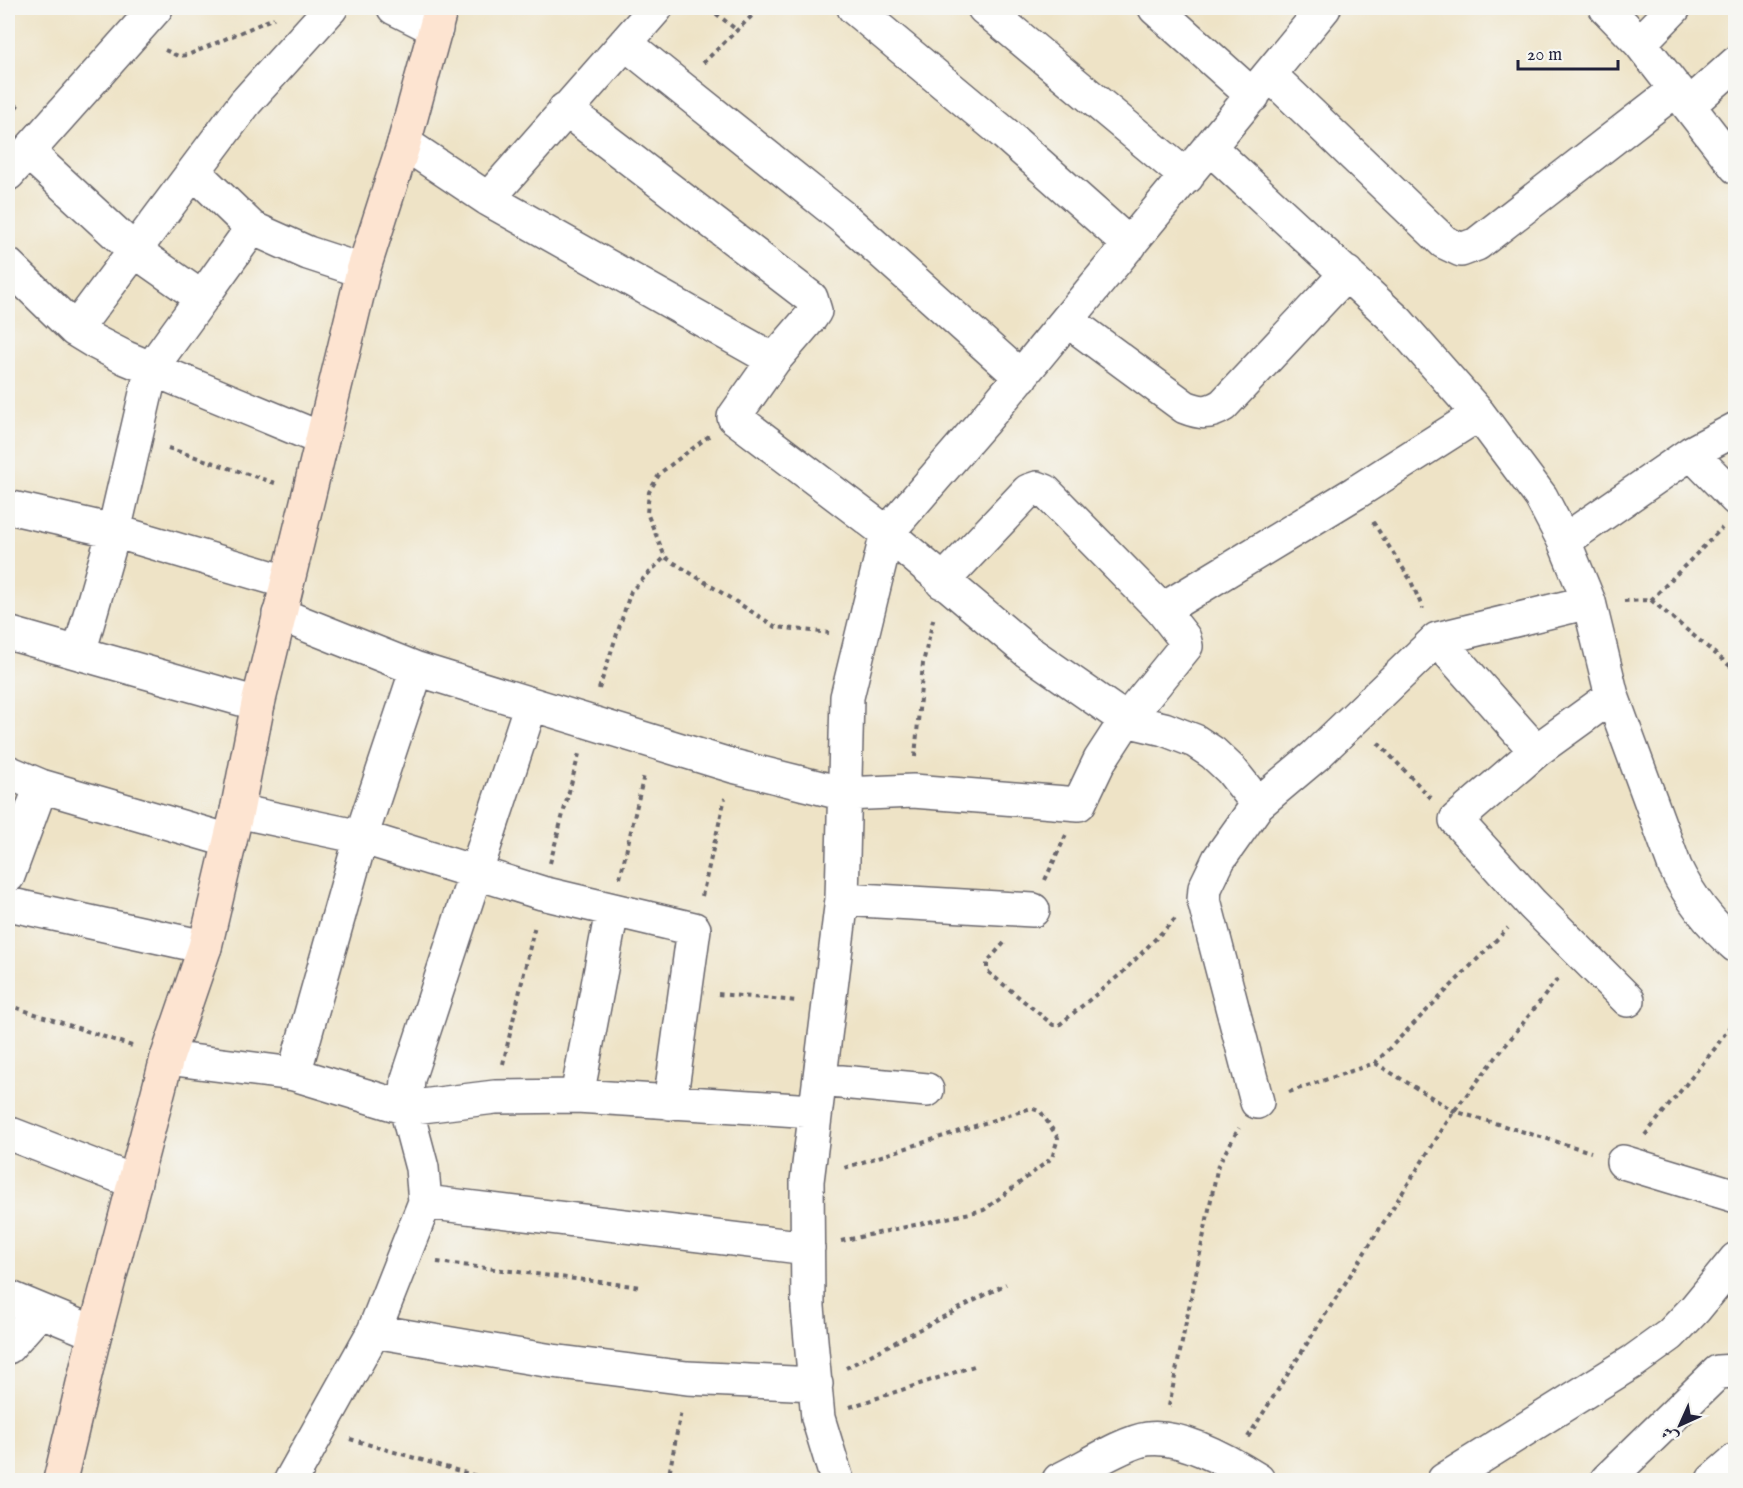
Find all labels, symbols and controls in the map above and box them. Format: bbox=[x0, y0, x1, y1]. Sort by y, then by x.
scale bar bbox=[1518, 33, 1618, 71]
text: 20 m bbox=[1527, 44, 1562, 67]
north arrow bbox=[1650, 1395, 1710, 1455]
text: ش bbox=[1658, 1422, 1683, 1447]

